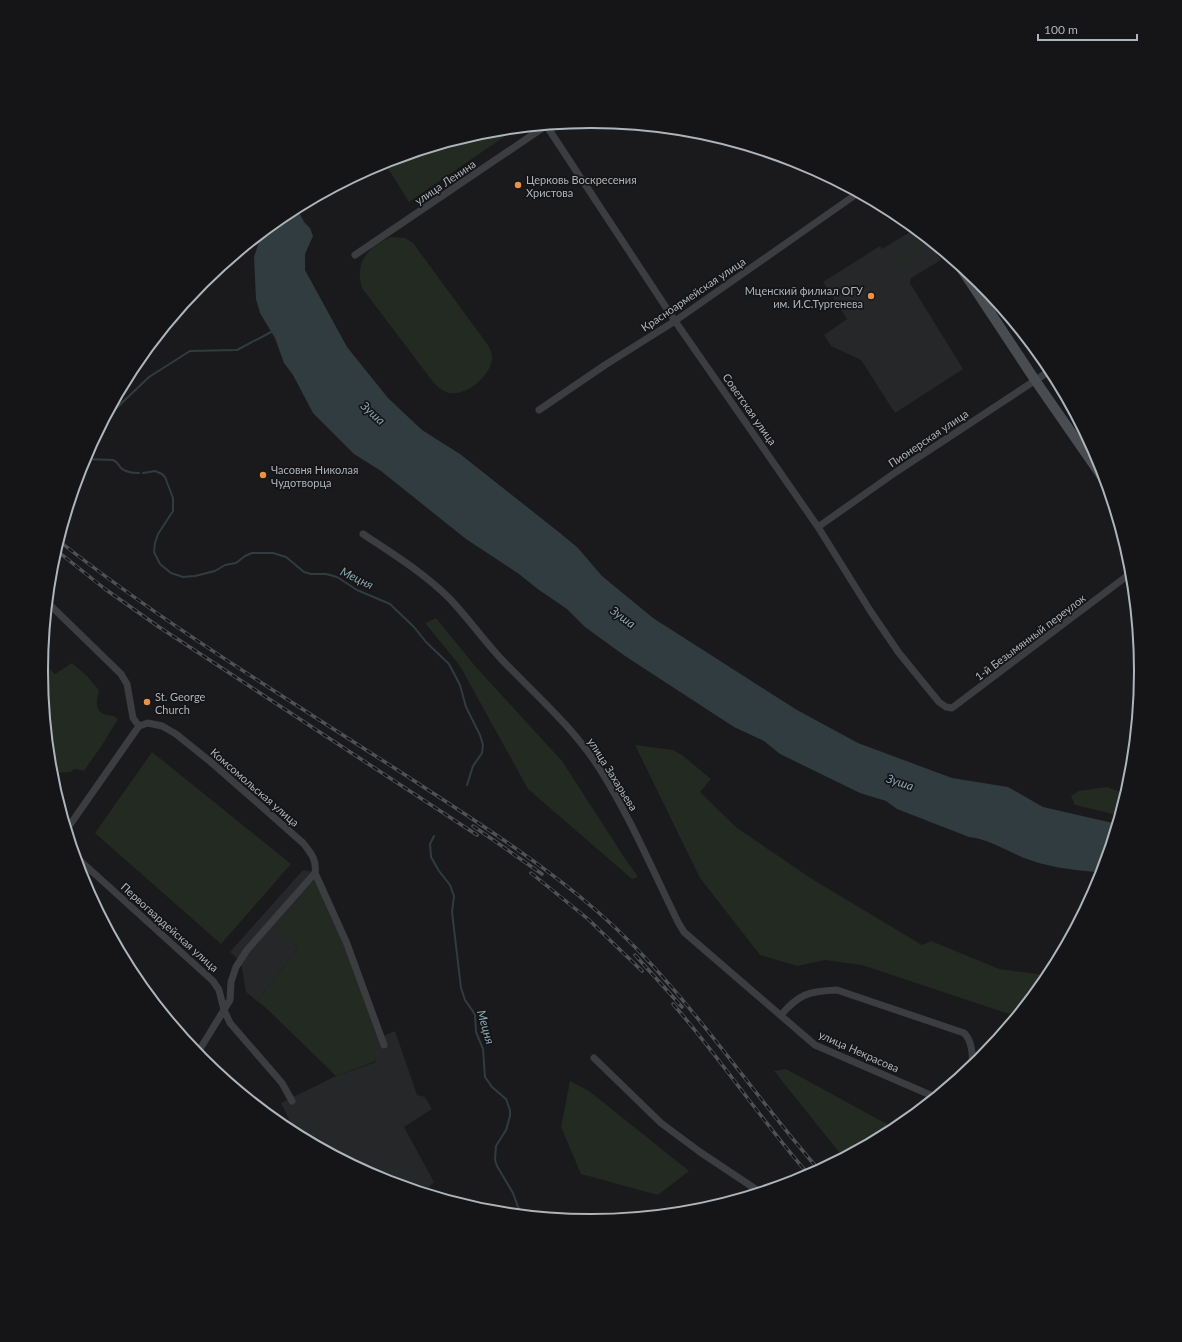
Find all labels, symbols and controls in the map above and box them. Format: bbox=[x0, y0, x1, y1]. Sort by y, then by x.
scale bar bbox=[1038, 16, 1137, 42]
text: 100 m bbox=[1044, 22, 1078, 37]
street label: улица Ленина bbox=[412, 157, 478, 207]
place label: Церковь Воскресения Христова bbox=[526, 173, 637, 199]
marker: Церковь Воскресения Христова bbox=[513, 180, 523, 190]
street label: Красноармейская улица bbox=[638, 254, 748, 334]
place label: Мценский филиал ОГУ им. И.С.Тургенева bbox=[745, 284, 863, 310]
marker: Мценский филиал ОГУ им. И.С.Тургенева bbox=[866, 291, 876, 301]
street label: Советская улица bbox=[720, 371, 780, 447]
water label: Зуша bbox=[357, 397, 388, 428]
street label: Пионерская улица bbox=[886, 406, 970, 470]
place label: Часовня Николая Чудотворца bbox=[271, 463, 358, 489]
marker: Часовня Николая Чудотворца bbox=[258, 470, 268, 480]
water label: Мецня bbox=[338, 564, 376, 592]
street label: 1-й Безымянный переулок bbox=[972, 591, 1088, 683]
water label: Зуша bbox=[607, 602, 639, 631]
place label: St. George Church bbox=[155, 690, 206, 716]
marker: St. George Church bbox=[142, 697, 152, 707]
street label: улица Захарьева bbox=[585, 735, 641, 813]
street label: Комсомольская улица bbox=[208, 745, 302, 829]
water label: Зуша bbox=[884, 770, 915, 793]
street label: Первогвардейская улица bbox=[119, 880, 221, 974]
water label: Мецня bbox=[474, 1008, 498, 1046]
street label: улица Некрасова bbox=[817, 1027, 901, 1075]

